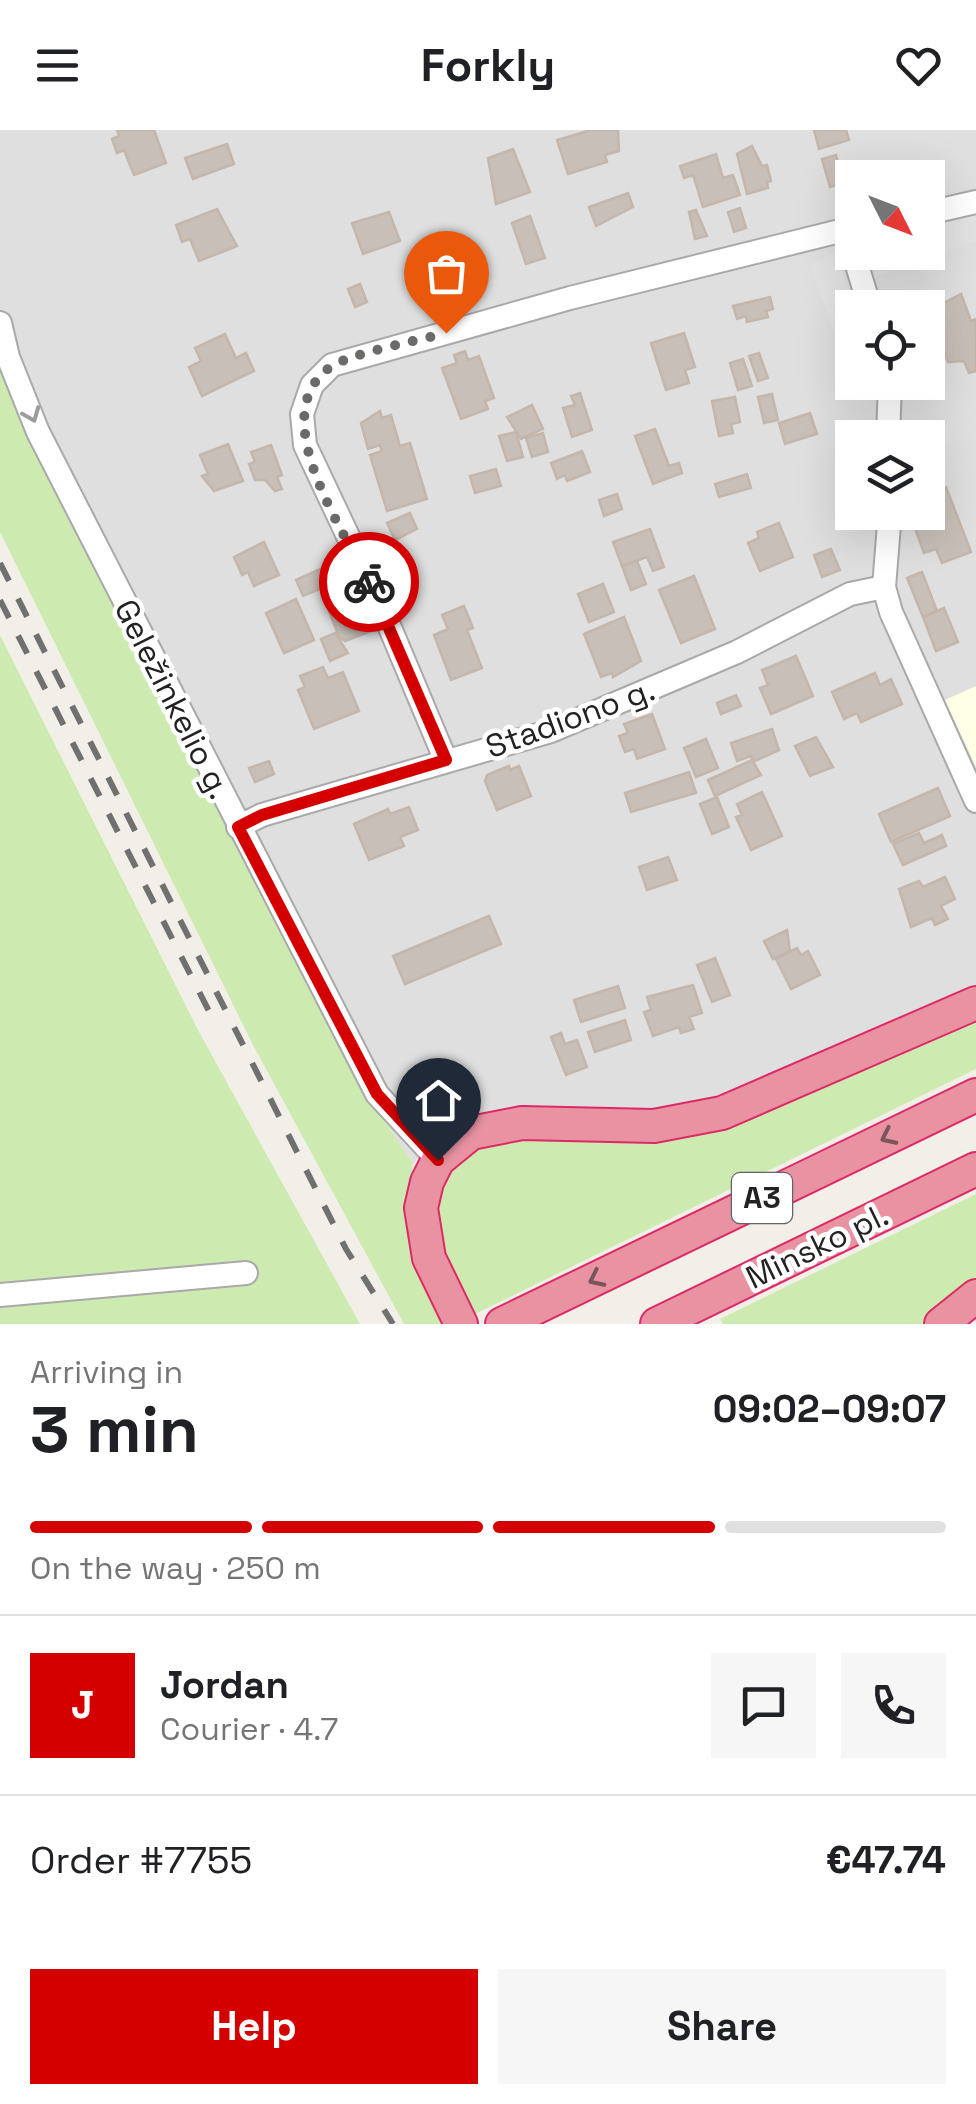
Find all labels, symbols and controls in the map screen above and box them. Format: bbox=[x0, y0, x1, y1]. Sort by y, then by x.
text: Forkly bbox=[421, 37, 555, 94]
icon: menu bbox=[30, 38, 85, 93]
icon: heart bbox=[891, 38, 946, 93]
north arrow bbox=[835, 160, 945, 270]
map controls bbox=[835, 160, 945, 530]
pin bbox=[404, 231, 489, 334]
icon: bag bbox=[419, 246, 474, 301]
button: locate bbox=[835, 290, 945, 400]
one-way arrow bbox=[20, 405, 40, 423]
button: layers bbox=[835, 420, 945, 530]
courier bbox=[319, 532, 419, 632]
icon: bike bbox=[342, 555, 397, 610]
street label: Geležinkelio g. bbox=[106, 593, 240, 805]
street label: Stadiono g. bbox=[480, 669, 660, 767]
pin bbox=[396, 1058, 481, 1161]
icon: home bbox=[411, 1073, 466, 1128]
one-way arrow bbox=[880, 1125, 898, 1145]
road number: A3 bbox=[732, 1173, 792, 1223]
street label: Minsko pl. bbox=[740, 1195, 894, 1297]
one-way arrow bbox=[588, 1266, 606, 1286]
text: Arriving in bbox=[30, 1352, 183, 1392]
text: 09:02–09:07 bbox=[713, 1385, 946, 1433]
text: 3 min bbox=[30, 1388, 199, 1471]
text: On the way · 250 m bbox=[30, 1548, 321, 1588]
button: chat bbox=[711, 1653, 816, 1758]
button: phone bbox=[841, 1653, 946, 1758]
text: Jordan bbox=[160, 1661, 289, 1709]
text: J bbox=[71, 1681, 94, 1729]
text: Courier · 4.7 bbox=[160, 1709, 338, 1749]
text: Order #7755 bbox=[30, 1836, 252, 1884]
text: €47.74 bbox=[826, 1836, 946, 1884]
button: Help bbox=[30, 1969, 478, 2084]
button: Share bbox=[498, 1969, 946, 2084]

